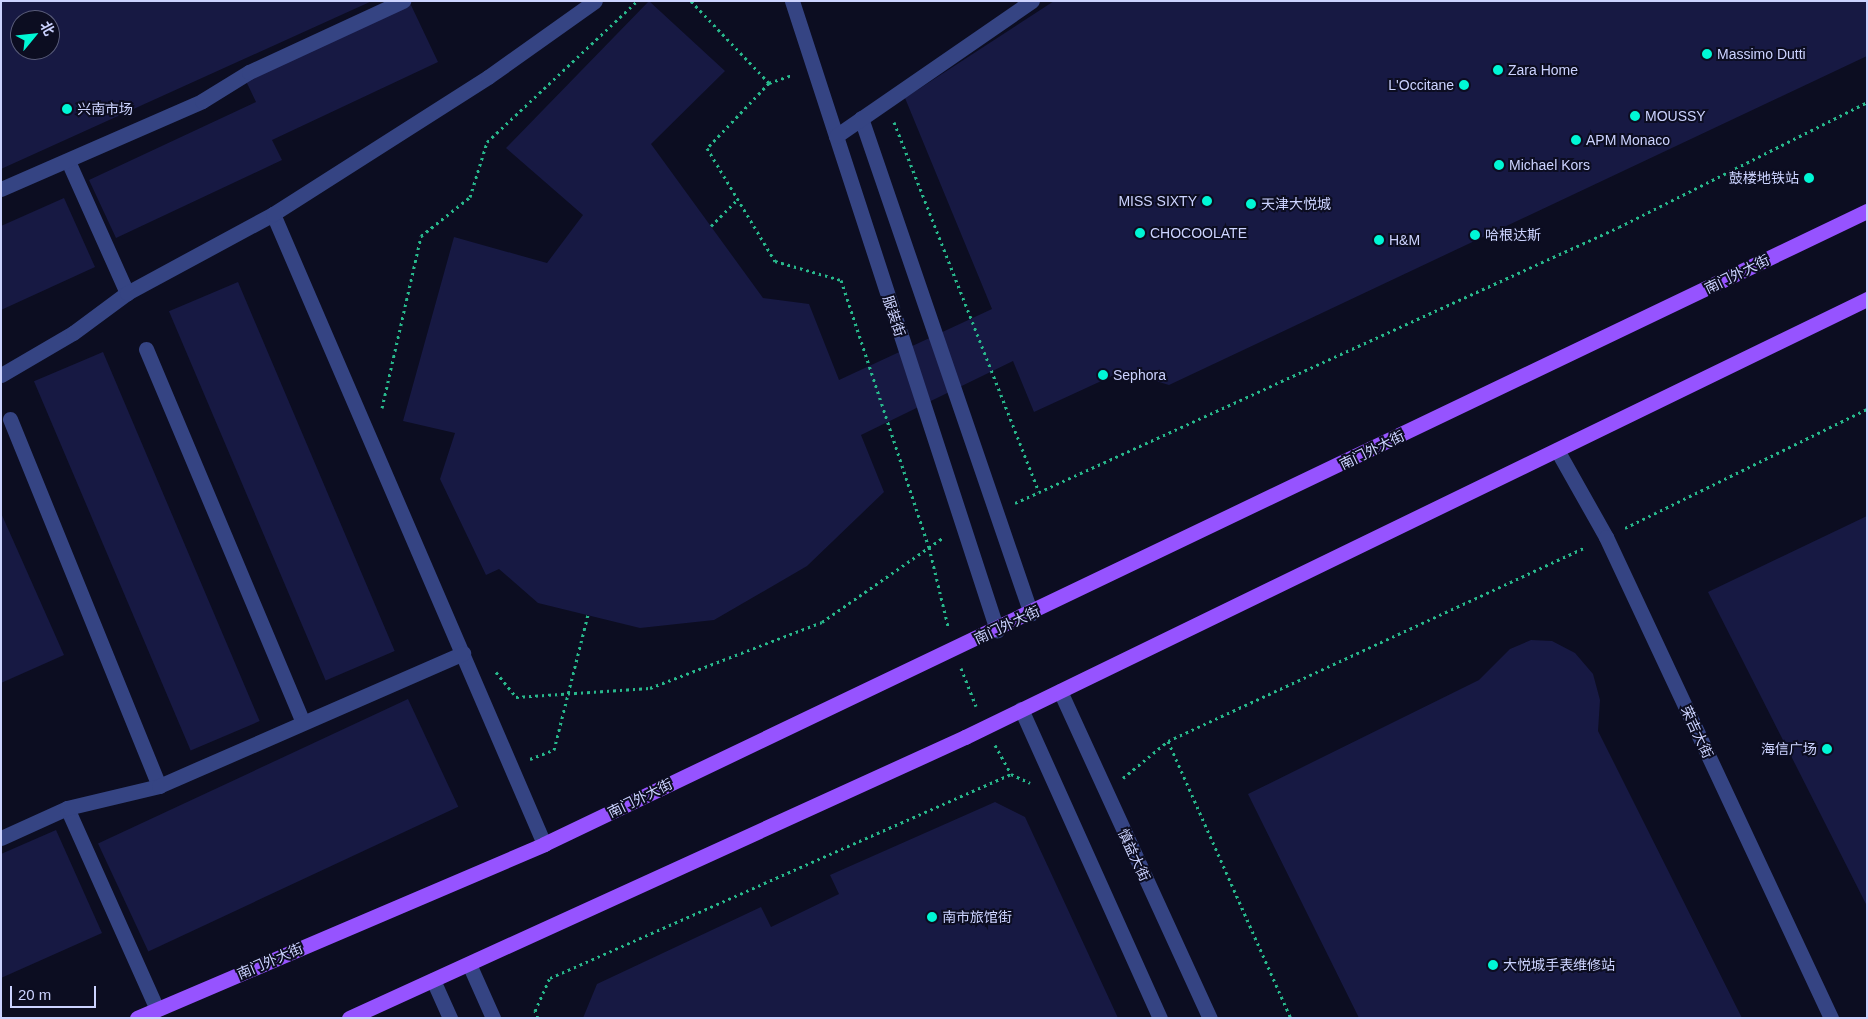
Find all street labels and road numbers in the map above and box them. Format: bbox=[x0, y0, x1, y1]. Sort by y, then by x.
street label: 南门外大街 bbox=[1702, 251, 1772, 297]
street label: 服装街 bbox=[880, 293, 908, 339]
street label: 南门外大街 bbox=[1337, 427, 1407, 473]
street label: 南门外大街 bbox=[972, 603, 1042, 647]
street label: 荣吉大街 bbox=[1678, 703, 1716, 761]
street label: 南门外大街 bbox=[605, 775, 675, 821]
street label: 慎益大街 bbox=[1115, 826, 1153, 884]
street label: 南门外大街 bbox=[235, 940, 305, 982]

